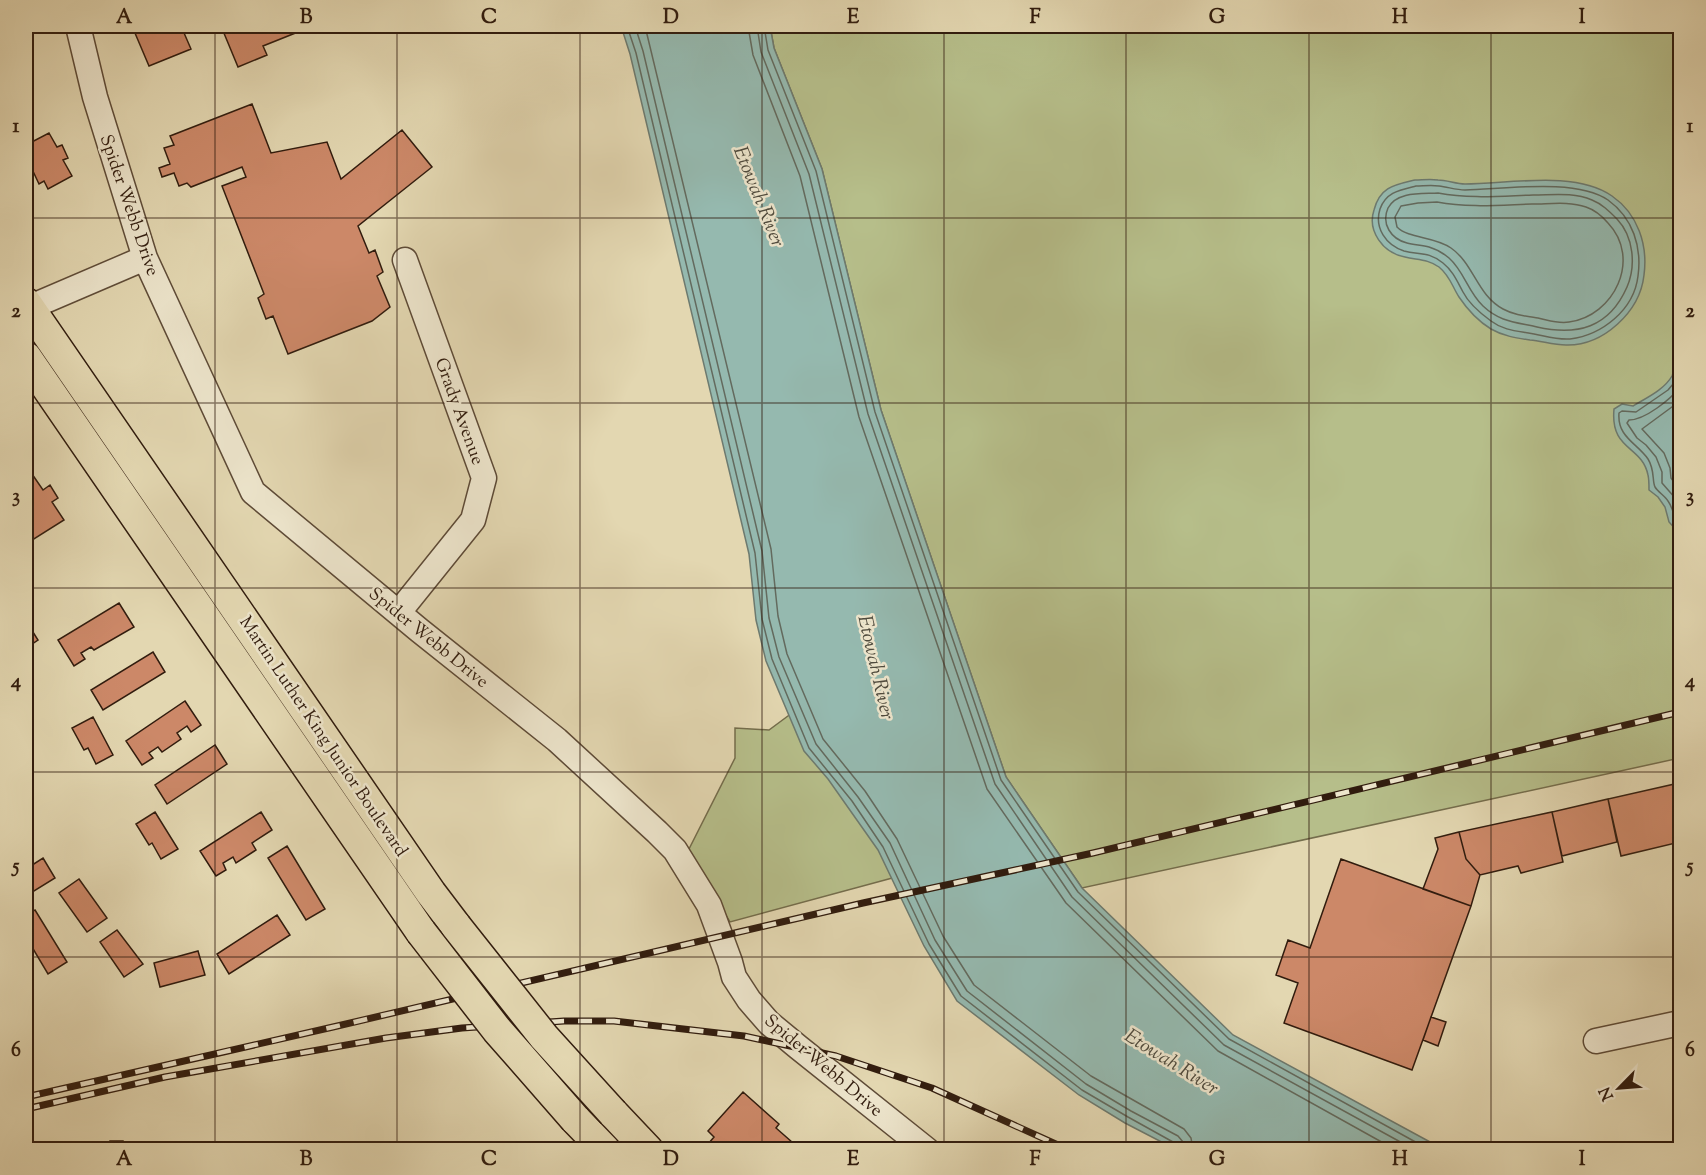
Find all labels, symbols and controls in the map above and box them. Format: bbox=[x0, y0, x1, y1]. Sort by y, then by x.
text: A bbox=[116, 4, 133, 33]
text: B bbox=[300, 4, 313, 33]
text: C bbox=[481, 4, 497, 33]
text: D bbox=[663, 4, 679, 33]
text: E bbox=[847, 4, 860, 33]
text: F bbox=[1029, 4, 1041, 33]
text: G bbox=[1209, 4, 1226, 33]
text: H bbox=[1392, 4, 1408, 33]
text: I bbox=[1579, 4, 1586, 33]
text: 1 bbox=[13, 113, 20, 142]
text: 1 bbox=[1687, 113, 1694, 142]
street label: Spider Webb Drive bbox=[92, 132, 164, 280]
water label: Etowah River bbox=[724, 142, 791, 252]
text: 2 bbox=[11, 298, 21, 327]
text: 2 bbox=[1685, 298, 1695, 327]
street label: Grady Avenue bbox=[427, 354, 490, 469]
text: 3 bbox=[12, 483, 20, 512]
text: 3 bbox=[1686, 483, 1694, 512]
street label: Spider Webb Drive bbox=[362, 582, 493, 695]
street label: Martin Luther King Junior Boulevard bbox=[232, 611, 413, 863]
water label: Etowah River bbox=[848, 612, 901, 723]
text: 4 bbox=[10, 668, 21, 697]
text: 4 bbox=[1684, 668, 1695, 697]
text: 5 bbox=[11, 853, 20, 882]
text: 5 bbox=[1685, 853, 1694, 882]
street label: Spider Webb Drive bbox=[758, 1009, 888, 1124]
water label: Etowah River bbox=[1118, 1023, 1223, 1104]
text: 6 bbox=[11, 1037, 21, 1066]
text: 6 bbox=[1685, 1037, 1695, 1066]
north arrow bbox=[1589, 1058, 1649, 1118]
text: N bbox=[1594, 1082, 1621, 1104]
text: A bbox=[116, 1146, 133, 1175]
text: B bbox=[300, 1146, 313, 1175]
text: C bbox=[481, 1146, 497, 1175]
text: D bbox=[663, 1146, 679, 1175]
text: E bbox=[847, 1146, 860, 1175]
text: F bbox=[1029, 1146, 1041, 1175]
text: G bbox=[1209, 1146, 1226, 1175]
text: H bbox=[1392, 1146, 1408, 1175]
text: I bbox=[1579, 1146, 1586, 1175]

